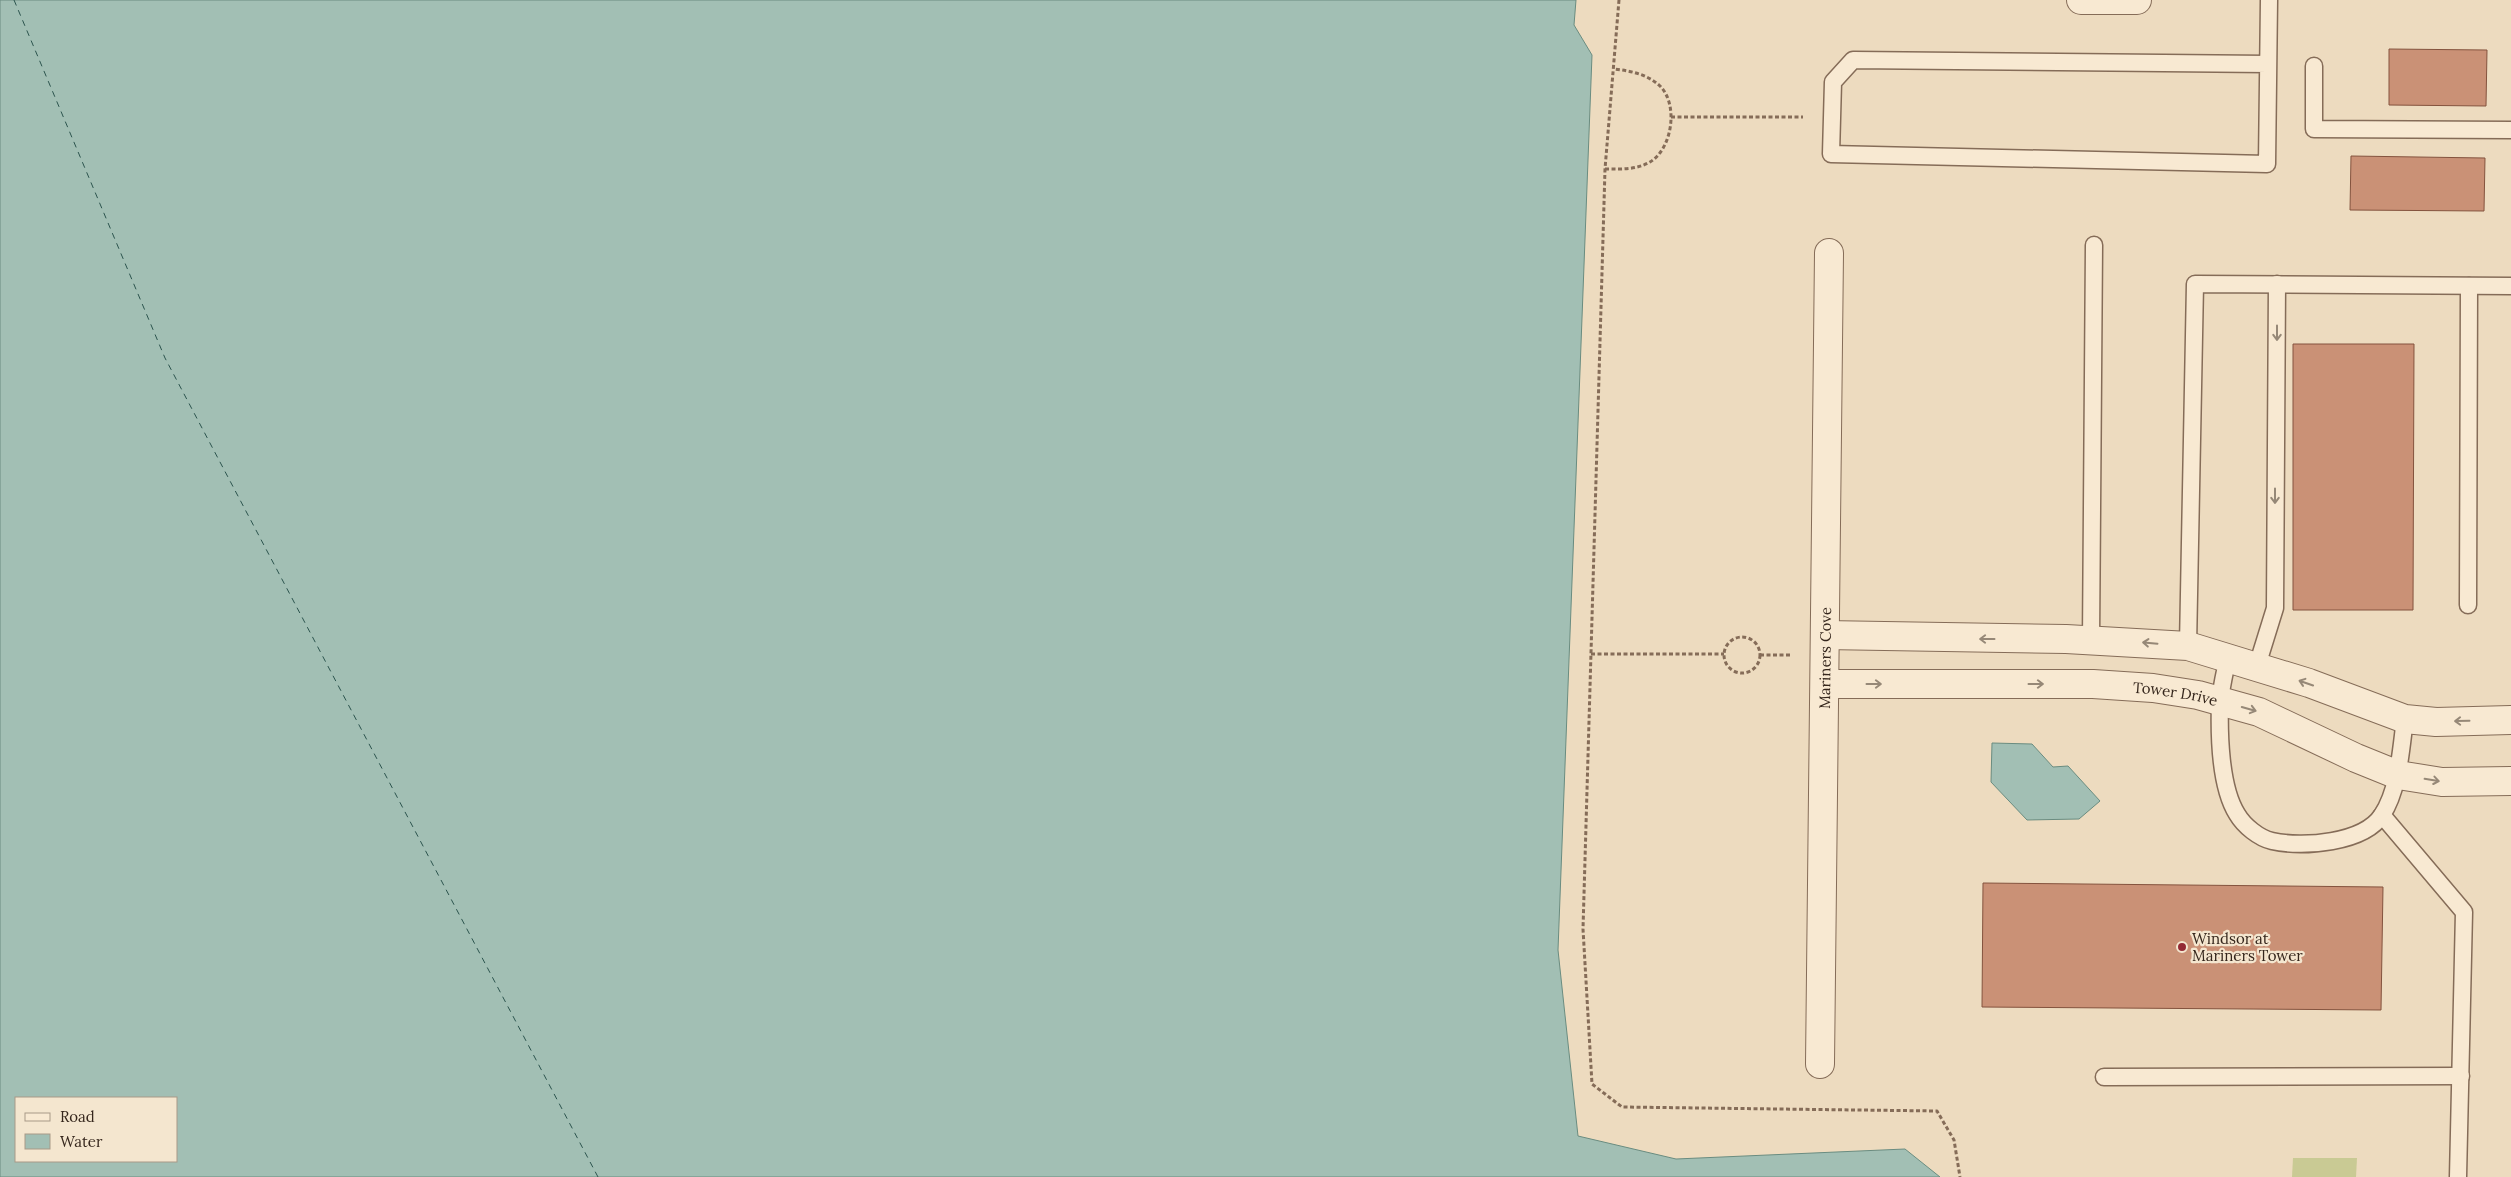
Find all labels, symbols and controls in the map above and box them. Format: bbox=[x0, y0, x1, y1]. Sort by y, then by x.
one-way arrow bbox=[2272, 325, 2281, 341]
one-way arrow bbox=[2270, 487, 2280, 503]
street label: Mariners Cove bbox=[1814, 607, 1835, 709]
one-way arrow bbox=[1979, 634, 1996, 644]
one-way arrow bbox=[2142, 638, 2158, 648]
street label: Tower Drive bbox=[2133, 677, 2220, 710]
one-way arrow bbox=[2299, 677, 2315, 687]
one-way arrow bbox=[1865, 679, 1881, 689]
one-way arrow bbox=[2028, 679, 2044, 689]
one-way arrow bbox=[2240, 705, 2256, 714]
one-way arrow bbox=[2455, 717, 2471, 726]
one-way arrow bbox=[2423, 776, 2439, 786]
place label: Windsor at Mariners Tower bbox=[2192, 929, 2303, 965]
marker: Windsor at Mariners Tower bbox=[2176, 941, 2188, 953]
legend bbox=[15, 1097, 178, 1162]
text: Road bbox=[60, 1107, 95, 1126]
text: Water bbox=[60, 1132, 103, 1151]

